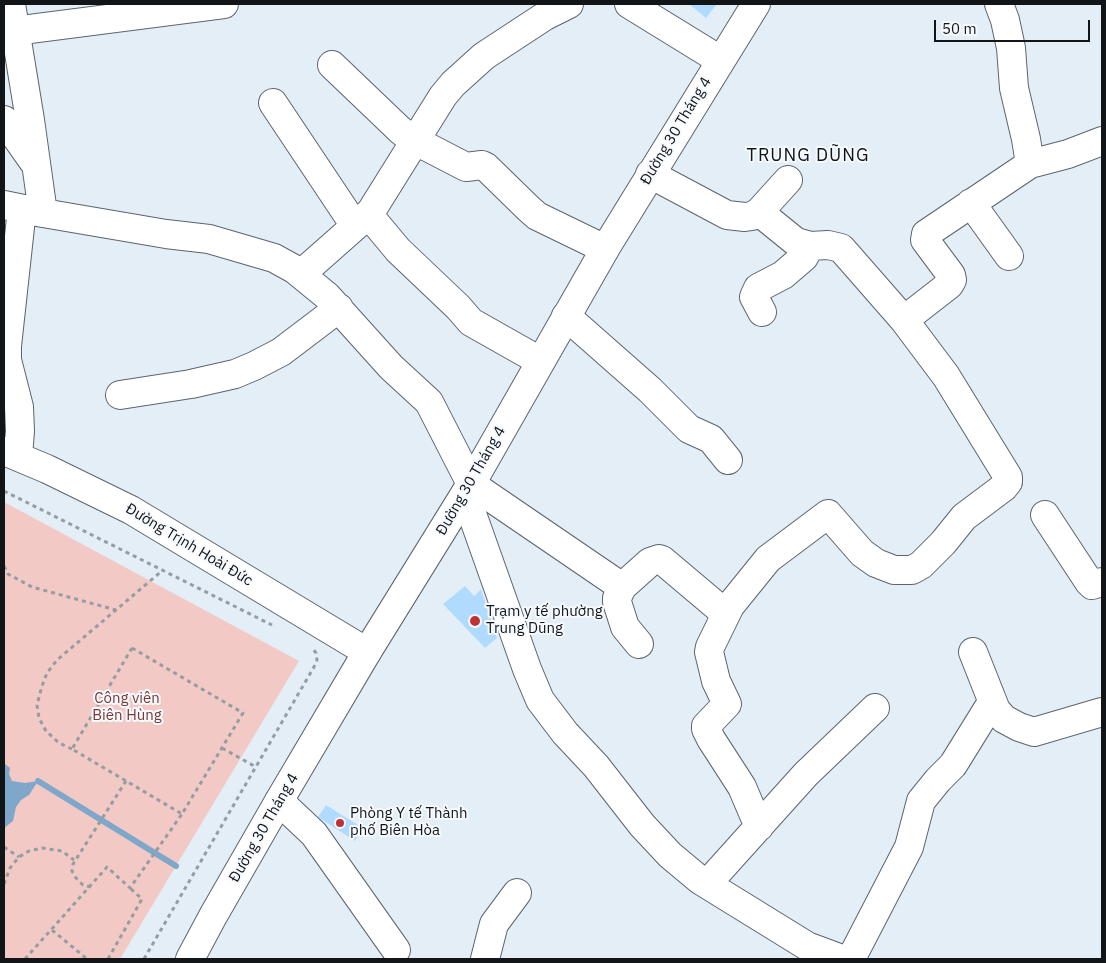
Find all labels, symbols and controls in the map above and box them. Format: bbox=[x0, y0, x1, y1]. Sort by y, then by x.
scale bar bbox=[936, 10, 1092, 42]
text: 50 m bbox=[942, 19, 977, 38]
street label: Đường 30 Tháng 4 bbox=[637, 74, 715, 188]
district label: TRUNG DŨNG bbox=[745, 145, 871, 167]
street label: Đường 30 Tháng 4 bbox=[433, 423, 509, 539]
street label: Đường Trịnh Hoài Đức bbox=[122, 500, 256, 590]
place label: Trạm y tế phường Trung Dũng bbox=[486, 603, 603, 638]
marker: Trạm y tế phường Trung Dũng bbox=[468, 614, 482, 628]
park label: Công viên Biên Hùng bbox=[92, 690, 162, 725]
street label: Đường 30 Tháng 4 bbox=[226, 770, 302, 886]
place label: Phòng Y tế Thành phố Biên Hòa bbox=[350, 805, 468, 840]
marker: Phòng Y tế Thành phố Biên Hòa bbox=[334, 817, 346, 829]

